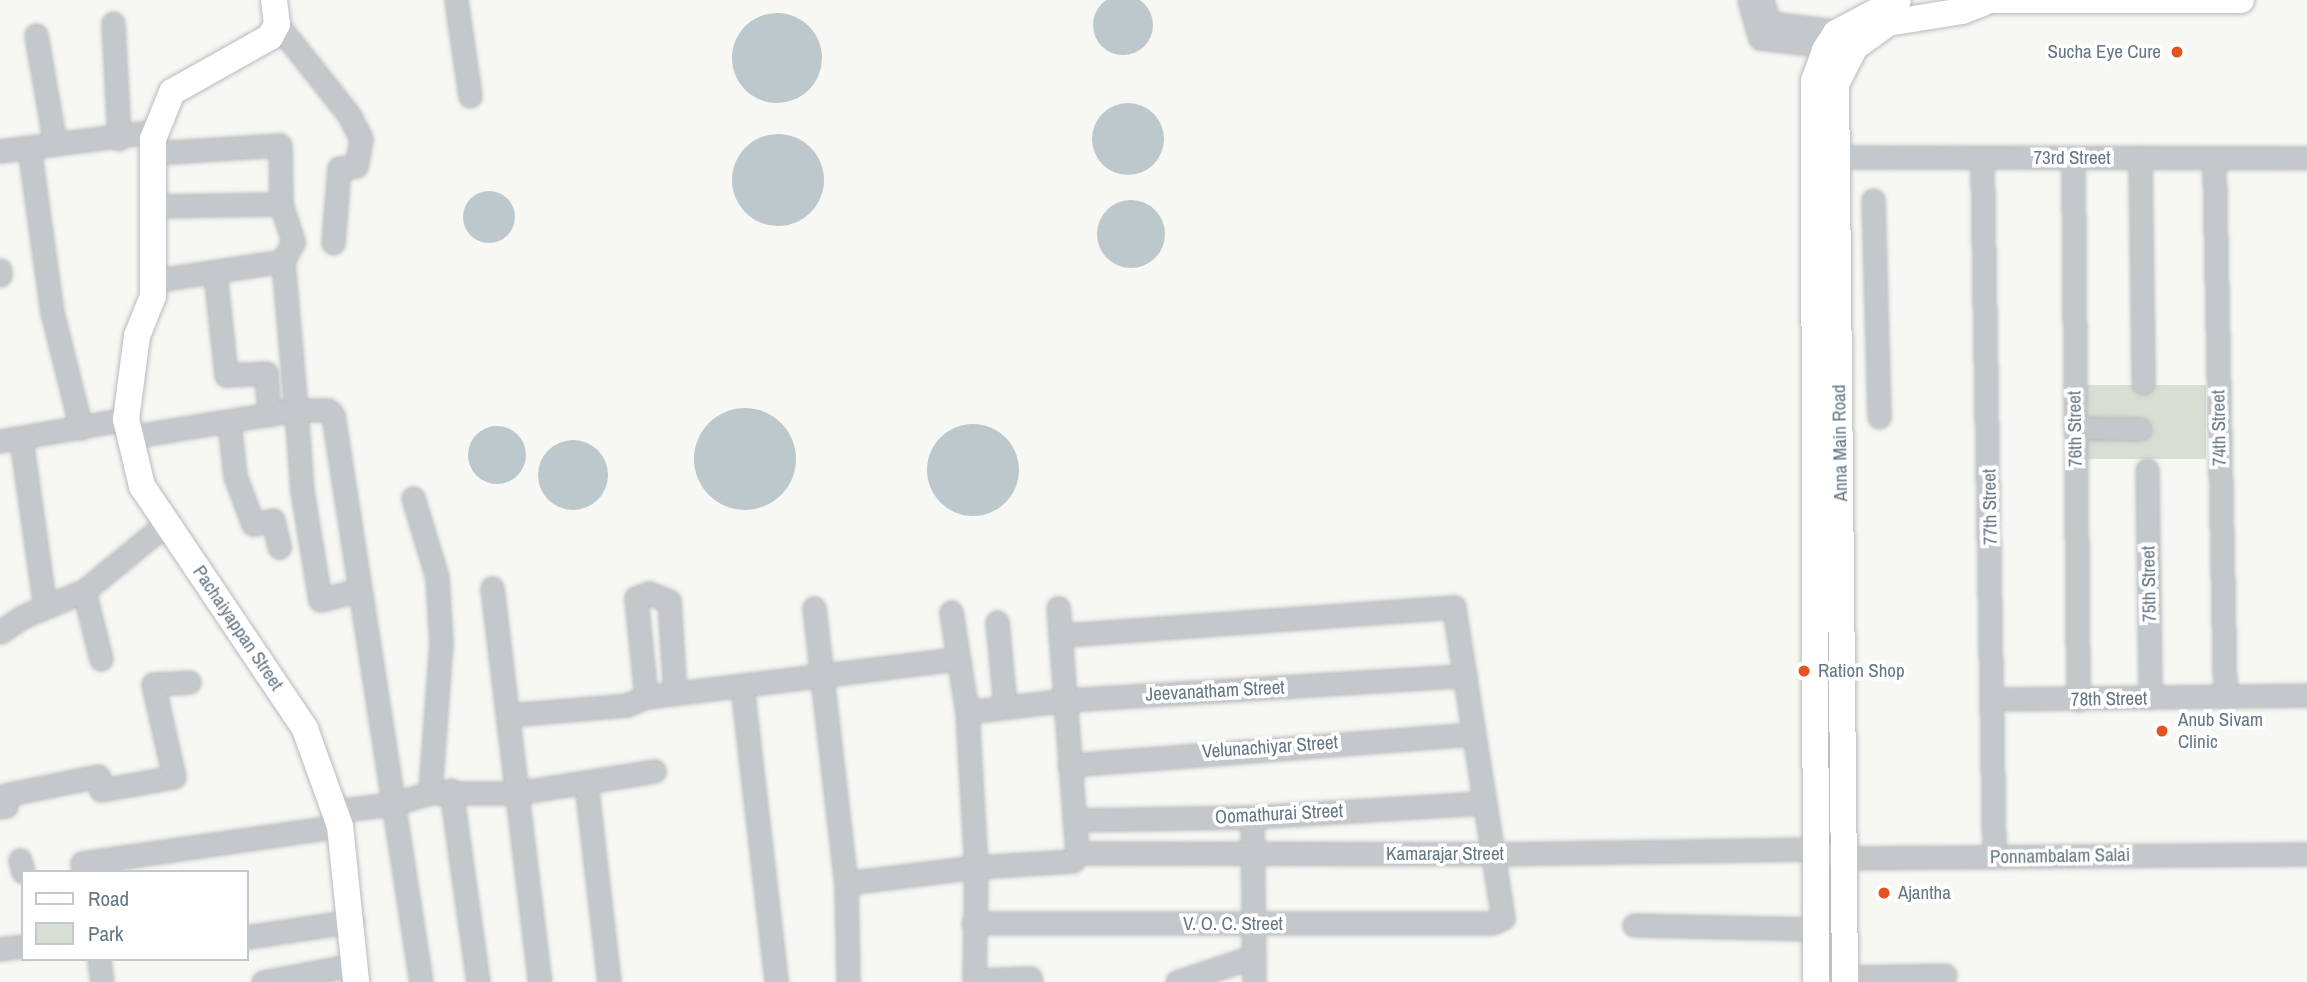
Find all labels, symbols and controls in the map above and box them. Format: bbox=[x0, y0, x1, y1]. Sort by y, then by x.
place label: Sucha Eye Cure bbox=[2048, 41, 2161, 63]
marker: Sucha Eye Cure bbox=[2167, 42, 2187, 62]
street label: 73rd Street bbox=[2033, 147, 2111, 169]
street label: Anna Main Road bbox=[1828, 384, 1852, 502]
street label: 74th Street bbox=[2207, 390, 2231, 466]
street label: 76th Street bbox=[2063, 391, 2087, 467]
street label: 77th Street bbox=[1978, 469, 2002, 545]
street label: 75th Street bbox=[2137, 546, 2161, 622]
street label: Pachaiyappan Street bbox=[188, 561, 288, 695]
place label: Ration Shop bbox=[1818, 660, 1905, 682]
marker: Ration Shop bbox=[1796, 663, 1812, 679]
street label: Jeevanatham Street bbox=[1145, 676, 1285, 706]
street label: 78th Street bbox=[2071, 687, 2147, 711]
place label: Anub Sivam Clinic bbox=[2178, 709, 2263, 753]
marker: Anub Sivam Clinic bbox=[2152, 721, 2172, 741]
street label: Velunachiyar Street bbox=[1201, 731, 1339, 763]
street label: Oomathurai Street bbox=[1214, 799, 1344, 829]
street label: Kamarajar Street bbox=[1386, 843, 1504, 865]
street label: Ponnambalam Salai bbox=[1990, 843, 2130, 869]
legend bbox=[21, 870, 248, 961]
place label: Ajantha bbox=[1898, 882, 1951, 904]
text: Road bbox=[88, 884, 129, 913]
marker: Ajantha bbox=[1876, 885, 1892, 901]
street label: V. O. C. Street bbox=[1183, 913, 1283, 935]
text: Park bbox=[88, 919, 123, 948]

